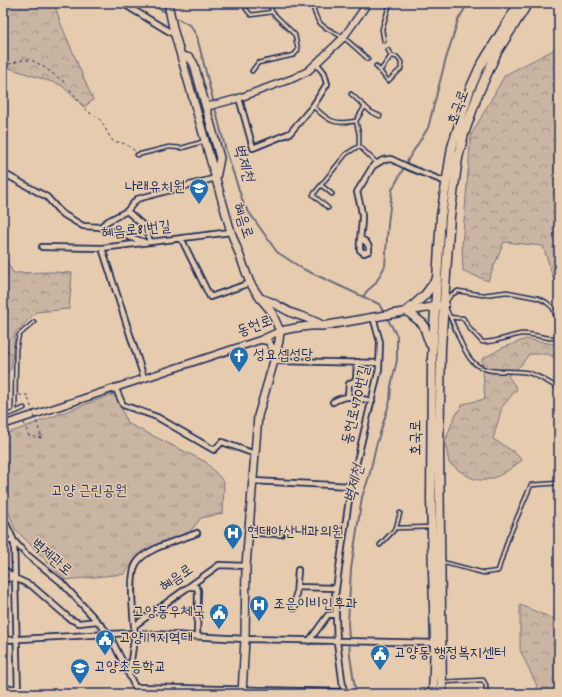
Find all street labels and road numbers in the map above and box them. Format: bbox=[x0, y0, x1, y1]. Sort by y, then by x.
street label: 호국로 bbox=[442, 87, 476, 129]
street label: 혜음로 bbox=[226, 200, 258, 242]
street label: 혜음로81번길 bbox=[100, 216, 172, 246]
street label: 동헌로 bbox=[234, 310, 276, 344]
street label: 동헌로470번길 bbox=[337, 363, 377, 447]
street label: 호국로 bbox=[406, 420, 428, 456]
street label: 벽제관로 bbox=[26, 534, 76, 582]
street label: 혜음로 bbox=[156, 560, 198, 598]

